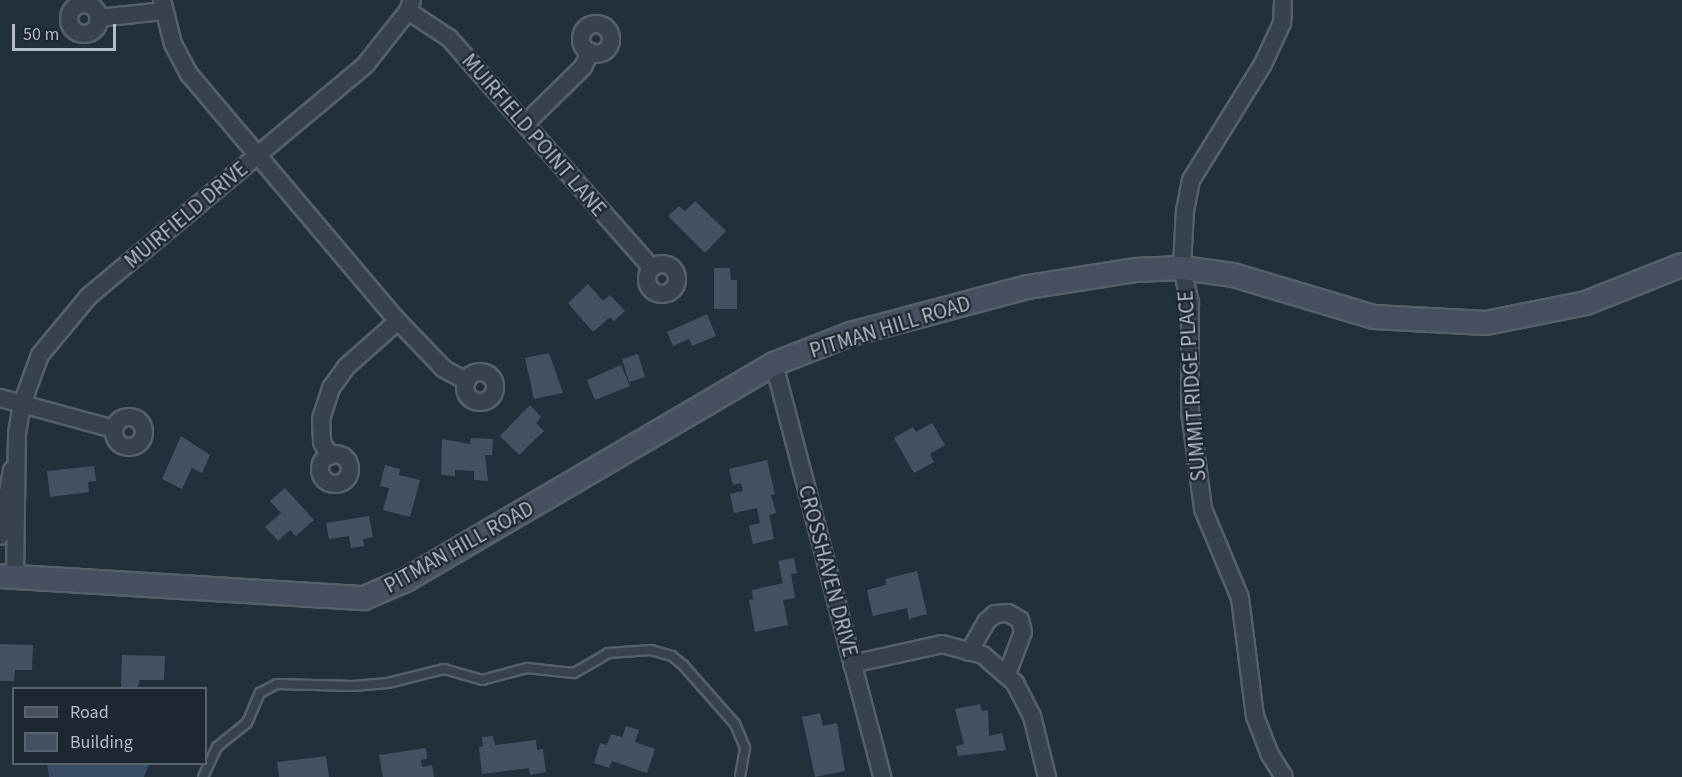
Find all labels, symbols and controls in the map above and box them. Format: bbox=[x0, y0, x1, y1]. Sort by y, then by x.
scale bar bbox=[15, 12, 118, 50]
text: 50 m bbox=[23, 22, 59, 47]
street label: MUIRFIELD POINT LANE bbox=[456, 49, 612, 221]
street label: MUIRFIELD DRIVE bbox=[119, 156, 253, 274]
street label: SUMMIT RIDGE PLACE bbox=[1173, 290, 1211, 482]
street label: PITMAN HILL ROAD bbox=[806, 291, 974, 363]
street label: CROSSHAVEN DRIVE bbox=[793, 482, 863, 660]
street label: PITMAN HILL ROAD bbox=[380, 496, 538, 598]
legend bbox=[12, 687, 207, 765]
text: Road bbox=[70, 700, 109, 725]
text: Building bbox=[70, 730, 133, 755]

